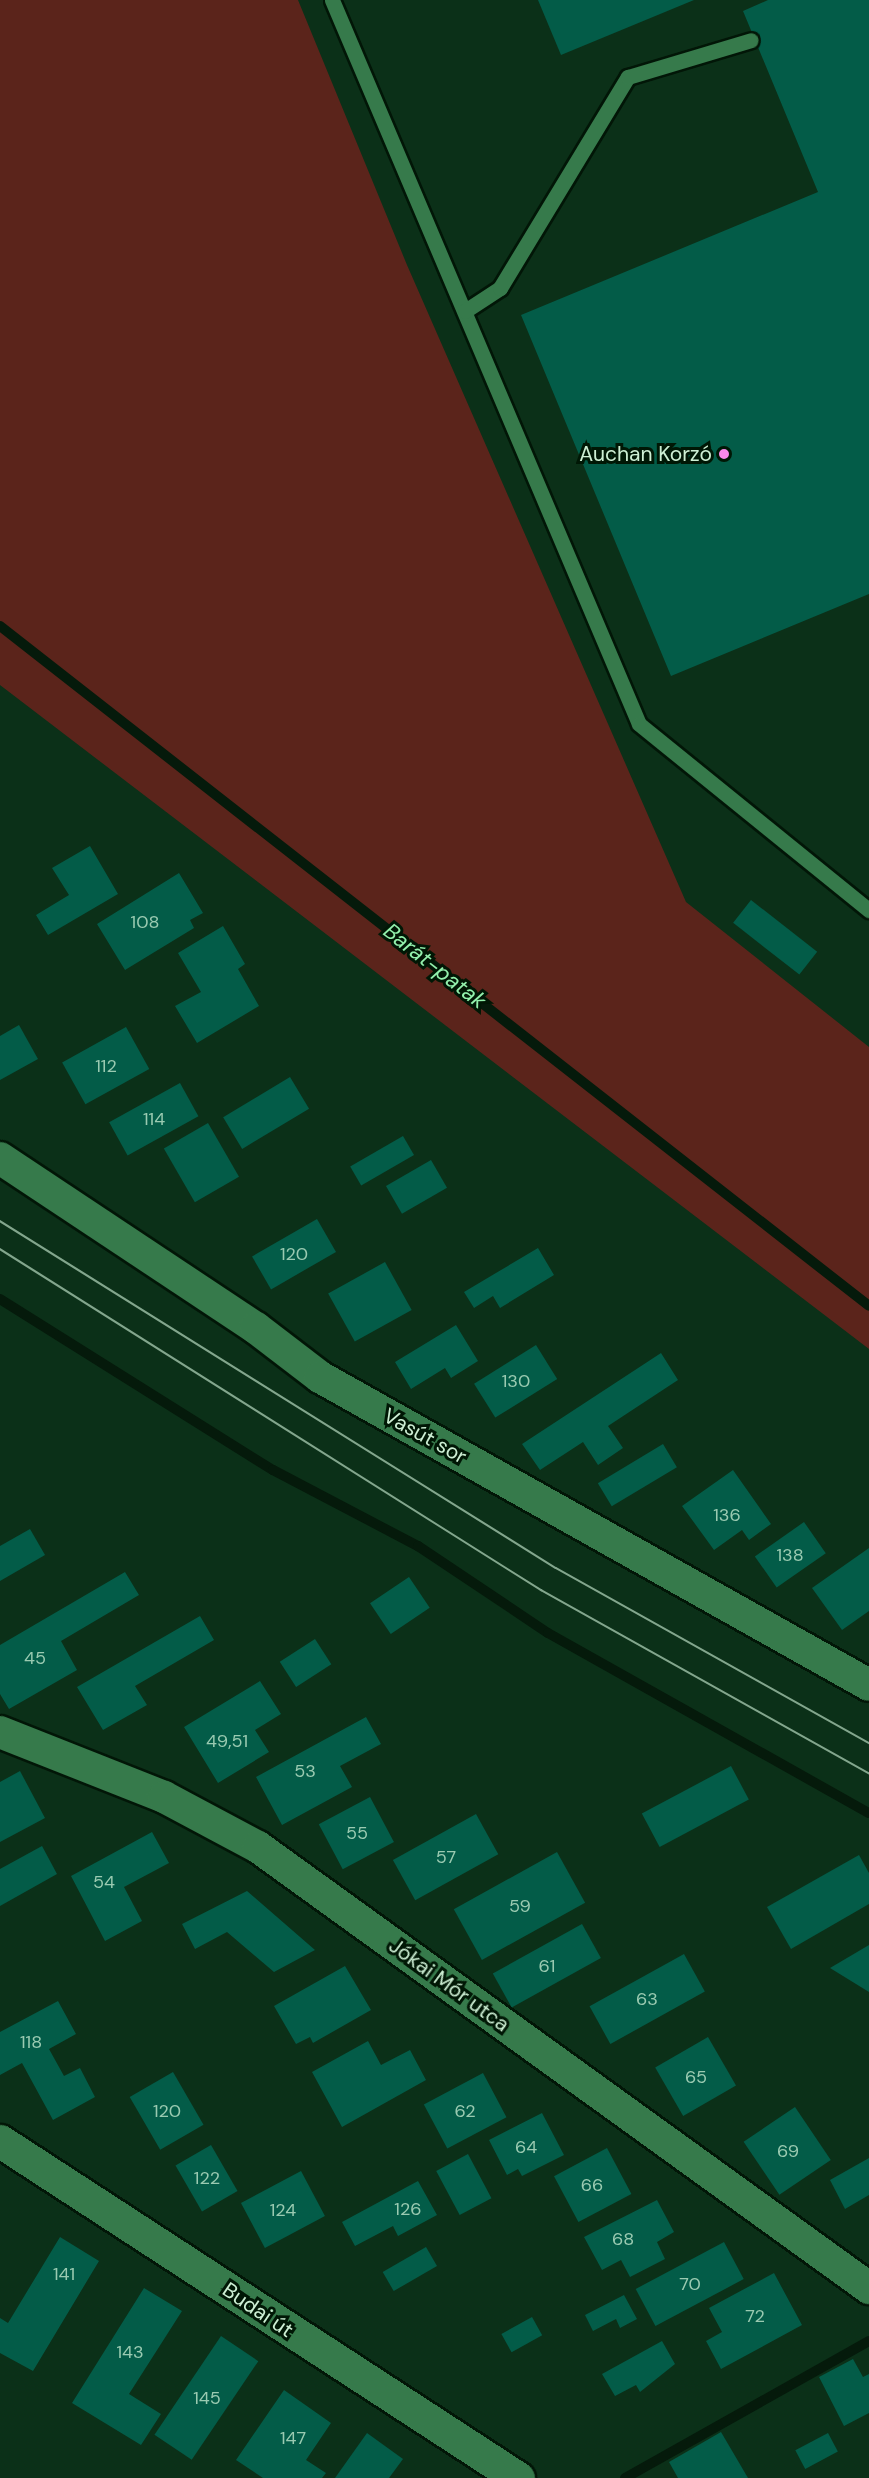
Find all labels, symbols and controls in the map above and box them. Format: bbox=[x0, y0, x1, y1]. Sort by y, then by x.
place label: Auchan Korzó bbox=[579, 441, 712, 467]
marker: Auchan Korzó bbox=[717, 447, 731, 461]
house number: 108 bbox=[131, 911, 159, 933]
water label: Barát-patak bbox=[378, 918, 492, 1014]
house number: 112 bbox=[95, 1055, 117, 1077]
house number: 114 bbox=[143, 1108, 165, 1130]
house number: 120 bbox=[280, 1243, 308, 1265]
house number: 130 bbox=[502, 1370, 530, 1392]
street label: Vasút sor bbox=[379, 1403, 471, 1469]
house number: 136 bbox=[713, 1504, 741, 1526]
house number: 138 bbox=[776, 1544, 804, 1566]
house number: 45 bbox=[24, 1647, 46, 1669]
house number: 49,51 bbox=[206, 1730, 248, 1752]
house number: 53 bbox=[294, 1760, 316, 1782]
house number: 55 bbox=[346, 1822, 368, 1844]
house number: 57 bbox=[436, 1846, 456, 1868]
house number: 54 bbox=[93, 1871, 115, 1893]
house number: 59 bbox=[509, 1895, 531, 1917]
street label: Jókai Mór utca bbox=[384, 1933, 514, 2037]
house number: 61 bbox=[539, 1955, 555, 1977]
house number: 63 bbox=[636, 1988, 658, 2010]
house number: 118 bbox=[20, 2031, 42, 2053]
house number: 65 bbox=[685, 2066, 707, 2088]
house number: 120 bbox=[153, 2100, 181, 2122]
house number: 62 bbox=[454, 2100, 476, 2122]
house number: 64 bbox=[515, 2136, 537, 2158]
house number: 69 bbox=[777, 2140, 799, 2162]
house number: 122 bbox=[194, 2167, 220, 2189]
house number: 66 bbox=[581, 2174, 603, 2196]
house number: 126 bbox=[394, 2198, 422, 2220]
house number: 124 bbox=[270, 2199, 296, 2221]
house number: 68 bbox=[612, 2228, 634, 2250]
house number: 141 bbox=[53, 2263, 75, 2285]
house number: 70 bbox=[679, 2273, 701, 2295]
street label: Budai út bbox=[218, 2277, 298, 2343]
house number: 72 bbox=[745, 2305, 765, 2327]
house number: 143 bbox=[116, 2341, 144, 2363]
house number: 145 bbox=[193, 2387, 221, 2409]
house number: 147 bbox=[280, 2427, 306, 2449]

